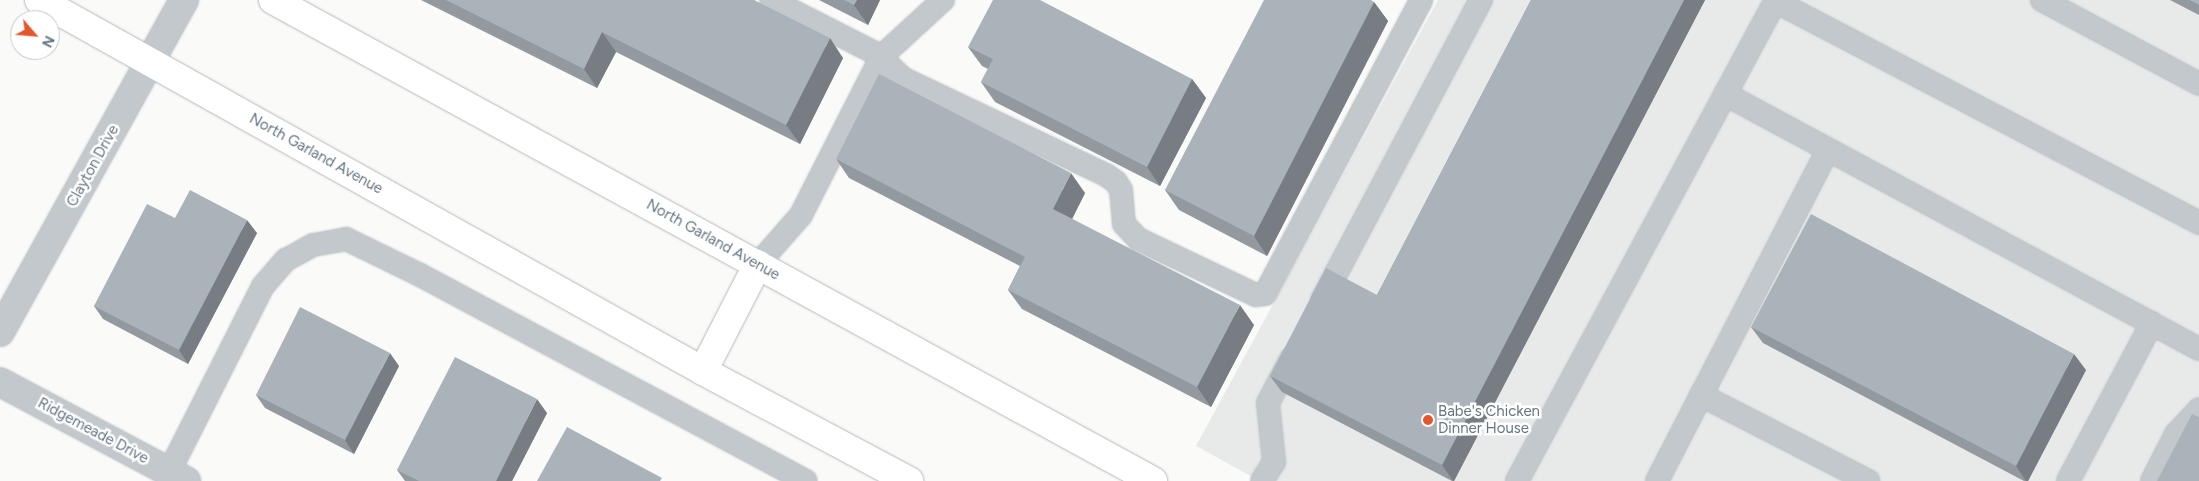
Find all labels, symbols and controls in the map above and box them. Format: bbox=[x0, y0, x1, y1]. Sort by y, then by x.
north arrow bbox=[10, 10, 60, 60]
text: N bbox=[38, 33, 58, 50]
street label: North Garland Avenue bbox=[246, 110, 386, 198]
street label: Clayton Drive bbox=[63, 122, 123, 210]
street label: North Garland Avenue bbox=[643, 196, 783, 284]
street label: Ridgemeade Drive bbox=[35, 394, 151, 468]
place label: Babe's Chicken Dinner House bbox=[1438, 402, 1540, 437]
marker: Babe's Chicken Dinner House bbox=[1422, 414, 1434, 426]

